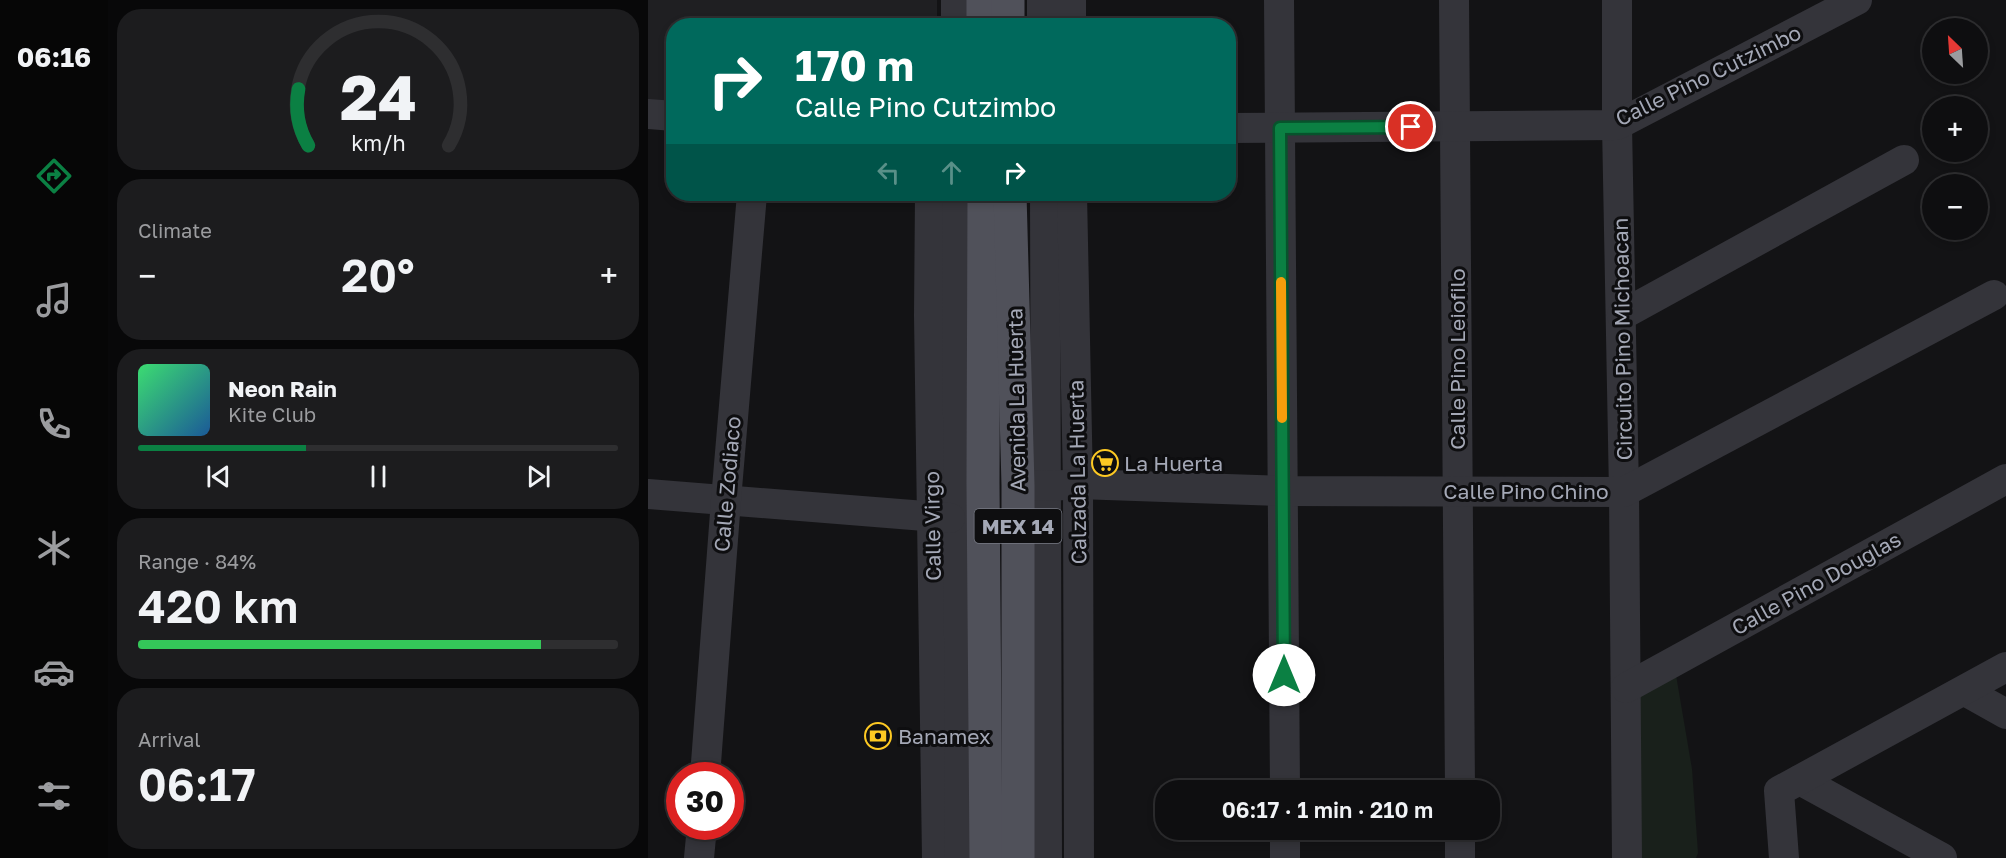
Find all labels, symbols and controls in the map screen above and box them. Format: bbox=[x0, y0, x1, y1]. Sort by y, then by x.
north arrow bbox=[1922, 18, 1988, 84]
map controls bbox=[1922, 18, 1988, 240]
street label: Calle Pino Cutzimbo bbox=[1611, 19, 1805, 131]
text: 170 m bbox=[795, 40, 914, 90]
text: 06:16 bbox=[17, 41, 91, 73]
icon: right bbox=[696, 42, 774, 120]
text: 24 bbox=[339, 60, 417, 135]
text: Calle Pino Cutzimbo bbox=[795, 91, 1056, 123]
button: + bbox=[1922, 96, 1988, 162]
pin bbox=[1385, 101, 1436, 152]
icon: arrive bbox=[1394, 110, 1427, 143]
text: km/h bbox=[351, 131, 405, 157]
icon: directions bbox=[33, 155, 75, 197]
icon: left bbox=[872, 156, 905, 189]
icon: ahead bbox=[935, 156, 968, 189]
icon: right bbox=[998, 156, 1031, 189]
button: − bbox=[1922, 174, 1988, 240]
street label: Circuito Pino Michoacan bbox=[1607, 217, 1637, 461]
text: Climate bbox=[138, 218, 212, 242]
text: 20° bbox=[341, 248, 415, 302]
text: − bbox=[138, 256, 156, 295]
text: + bbox=[600, 256, 618, 295]
street label: Calle Pino Leiofilo bbox=[1444, 268, 1470, 450]
icon: music bbox=[33, 279, 75, 321]
street label: Avenida La Huerta bbox=[1001, 308, 1031, 492]
text: Neon Rain bbox=[228, 375, 337, 402]
street label: Calzada La Huerta bbox=[1062, 379, 1092, 565]
text: Kite Club bbox=[228, 402, 316, 426]
icon: phone bbox=[33, 403, 75, 445]
street label: Calle Zodiaco bbox=[708, 415, 746, 553]
supermarket icon: La Huerta bbox=[1090, 448, 1120, 478]
place label: La Huerta bbox=[1124, 450, 1223, 476]
icon: previous bbox=[202, 460, 235, 493]
icon: pause bbox=[362, 460, 395, 493]
icon: next bbox=[522, 460, 555, 493]
street label: Calle Virgo bbox=[918, 471, 946, 581]
street label: Calle Pino Chino bbox=[1443, 478, 1609, 504]
road number: MEX 14 bbox=[974, 509, 1061, 543]
street label: Calle Pino Douglas bbox=[1727, 526, 1905, 640]
icon: climate bbox=[33, 527, 75, 569]
text: Range · 84% bbox=[138, 549, 256, 573]
text: 420 km bbox=[138, 579, 298, 633]
position arrow bbox=[1252, 643, 1316, 707]
icon: car bbox=[33, 651, 75, 693]
bank icon: Banamex bbox=[863, 721, 893, 751]
place label: Banamex bbox=[898, 723, 991, 749]
text: Arrival bbox=[138, 727, 201, 751]
text: 06:17 bbox=[138, 757, 256, 811]
speed limit sign: 30 bbox=[666, 762, 744, 840]
icon: filters bbox=[33, 775, 75, 817]
text: 06:17 · 1 min · 210 m bbox=[1222, 796, 1433, 823]

